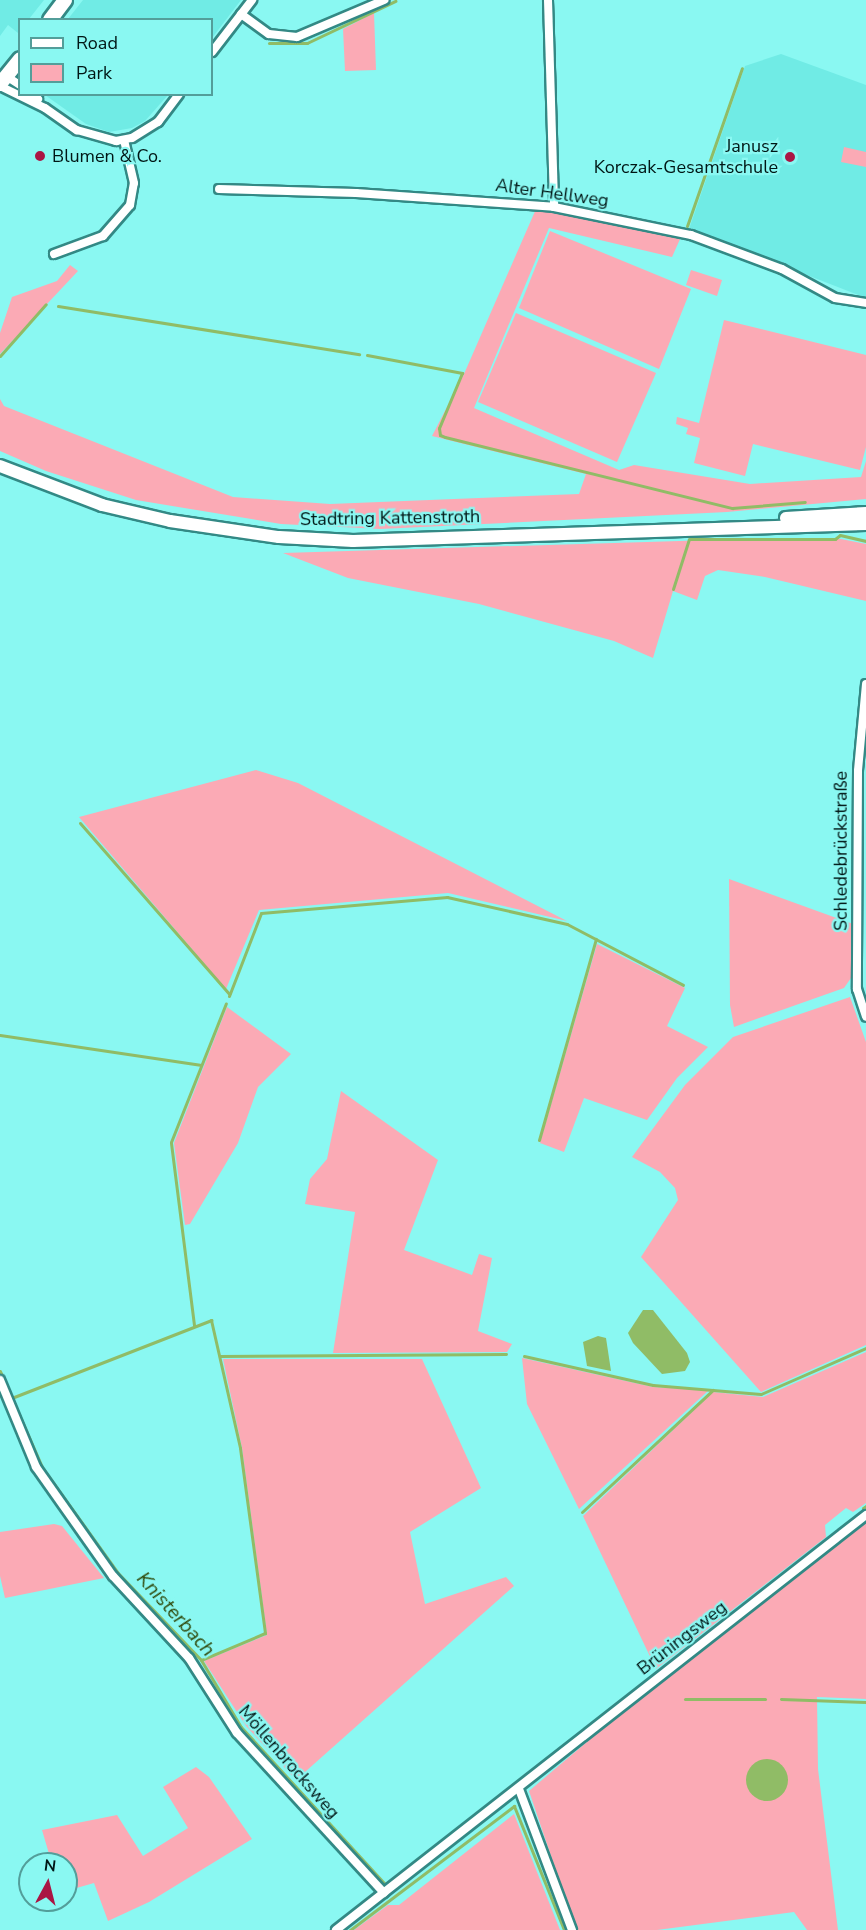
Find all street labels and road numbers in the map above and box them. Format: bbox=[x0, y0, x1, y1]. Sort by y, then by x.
street label: Alter Hellweg bbox=[494, 174, 610, 212]
street label: Stadtring Kattenstroth bbox=[300, 506, 480, 530]
street label: Schledebrückstraße bbox=[830, 771, 852, 931]
street label: Brüningsweg bbox=[633, 1596, 731, 1680]
street label: Möllenbrocksweg bbox=[234, 1701, 344, 1823]

